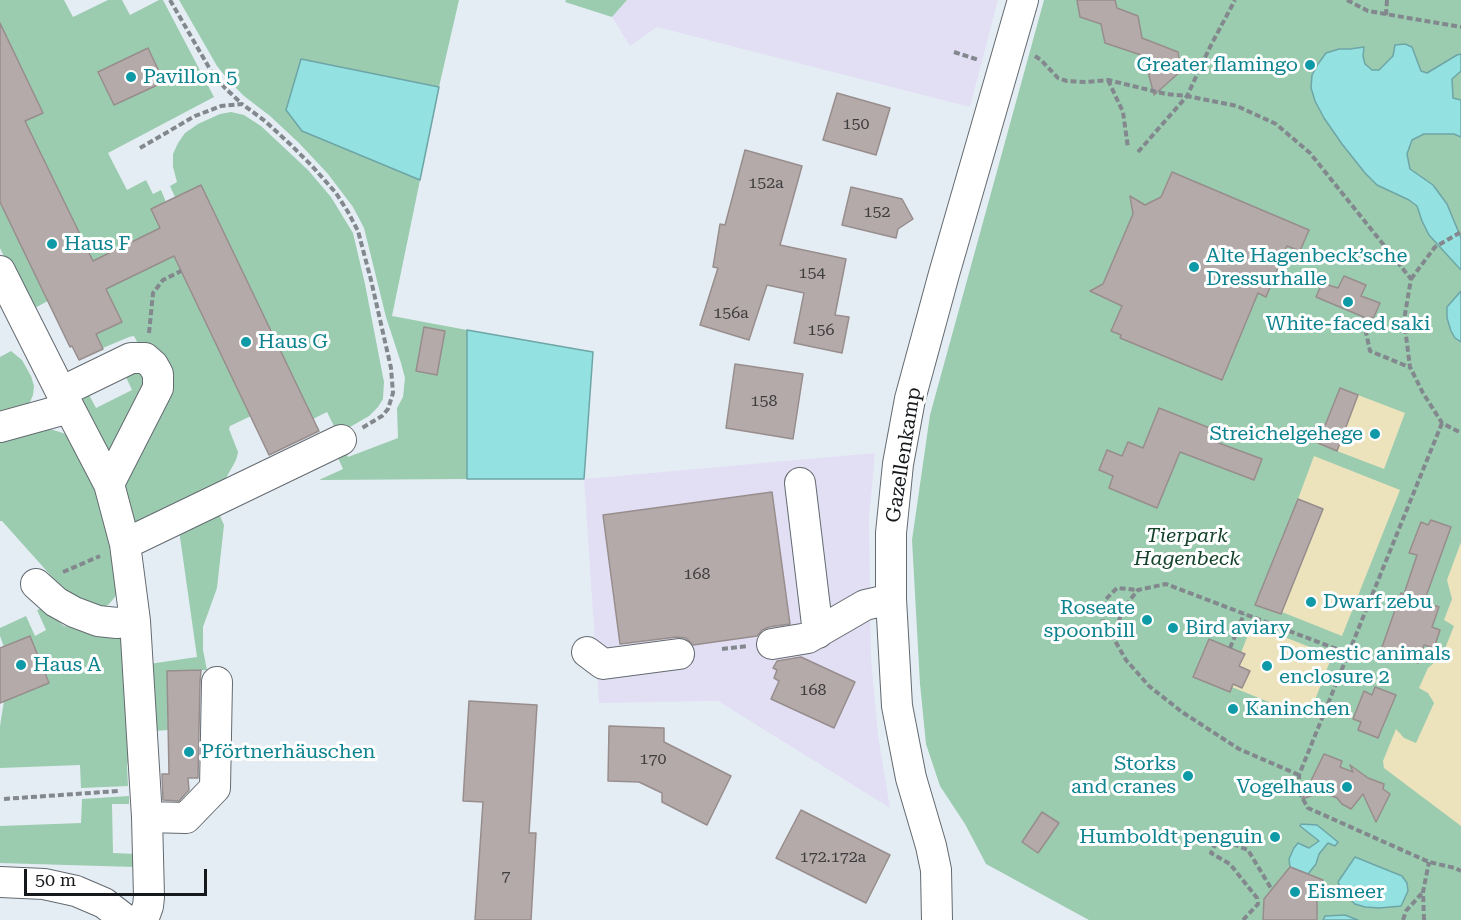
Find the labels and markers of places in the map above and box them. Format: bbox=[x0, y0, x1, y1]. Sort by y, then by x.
place label: Greater flamingo bbox=[1136, 53, 1298, 77]
marker: Greater flamingo bbox=[1303, 58, 1317, 72]
place label: Pavillon 5 bbox=[143, 65, 237, 89]
marker: Pavillon 5 bbox=[124, 70, 138, 84]
place label: Haus F bbox=[64, 232, 130, 256]
marker: Haus F bbox=[45, 237, 59, 251]
place label: Alte Hagenbeck’sche Dressurhalle bbox=[1206, 244, 1407, 291]
marker: Alte Hagenbeck’sche Dressurhalle bbox=[1187, 260, 1201, 274]
marker: White-faced saki bbox=[1341, 295, 1355, 309]
place label: White-faced saki bbox=[1266, 312, 1430, 336]
place label: Haus G bbox=[258, 330, 328, 354]
marker: Haus G bbox=[239, 335, 253, 349]
place label: Streichelgehege bbox=[1209, 422, 1363, 446]
marker: Streichelgehege bbox=[1368, 427, 1382, 441]
place label: Dwarf zebu bbox=[1323, 590, 1432, 614]
marker: Dwarf zebu bbox=[1304, 595, 1318, 609]
place label: Roseate spoonbill bbox=[1044, 596, 1135, 643]
marker: Roseate spoonbill bbox=[1140, 613, 1154, 627]
place label: Bird aviary bbox=[1185, 616, 1290, 640]
marker: Bird aviary bbox=[1166, 621, 1180, 635]
place label: Domestic animals enclosure 2 bbox=[1279, 642, 1451, 689]
place label: Haus A bbox=[33, 653, 101, 677]
marker: Haus A bbox=[14, 658, 28, 672]
marker: Domestic animals enclosure 2 bbox=[1260, 659, 1274, 673]
place label: Kaninchen bbox=[1245, 697, 1350, 721]
marker: Kaninchen bbox=[1226, 702, 1240, 716]
place label: Pförtnerhäuschen bbox=[201, 740, 376, 764]
marker: Pförtnerhäuschen bbox=[182, 745, 196, 759]
place label: Storks and cranes bbox=[1071, 752, 1176, 799]
marker: Storks and cranes bbox=[1181, 769, 1195, 783]
place label: Vogelhaus bbox=[1236, 775, 1335, 799]
marker: Vogelhaus bbox=[1340, 780, 1354, 794]
place label: Humboldt penguin bbox=[1079, 825, 1263, 849]
marker: Humboldt penguin bbox=[1268, 830, 1282, 844]
place label: Eismeer bbox=[1307, 880, 1384, 904]
marker: Eismeer bbox=[1288, 885, 1302, 899]

